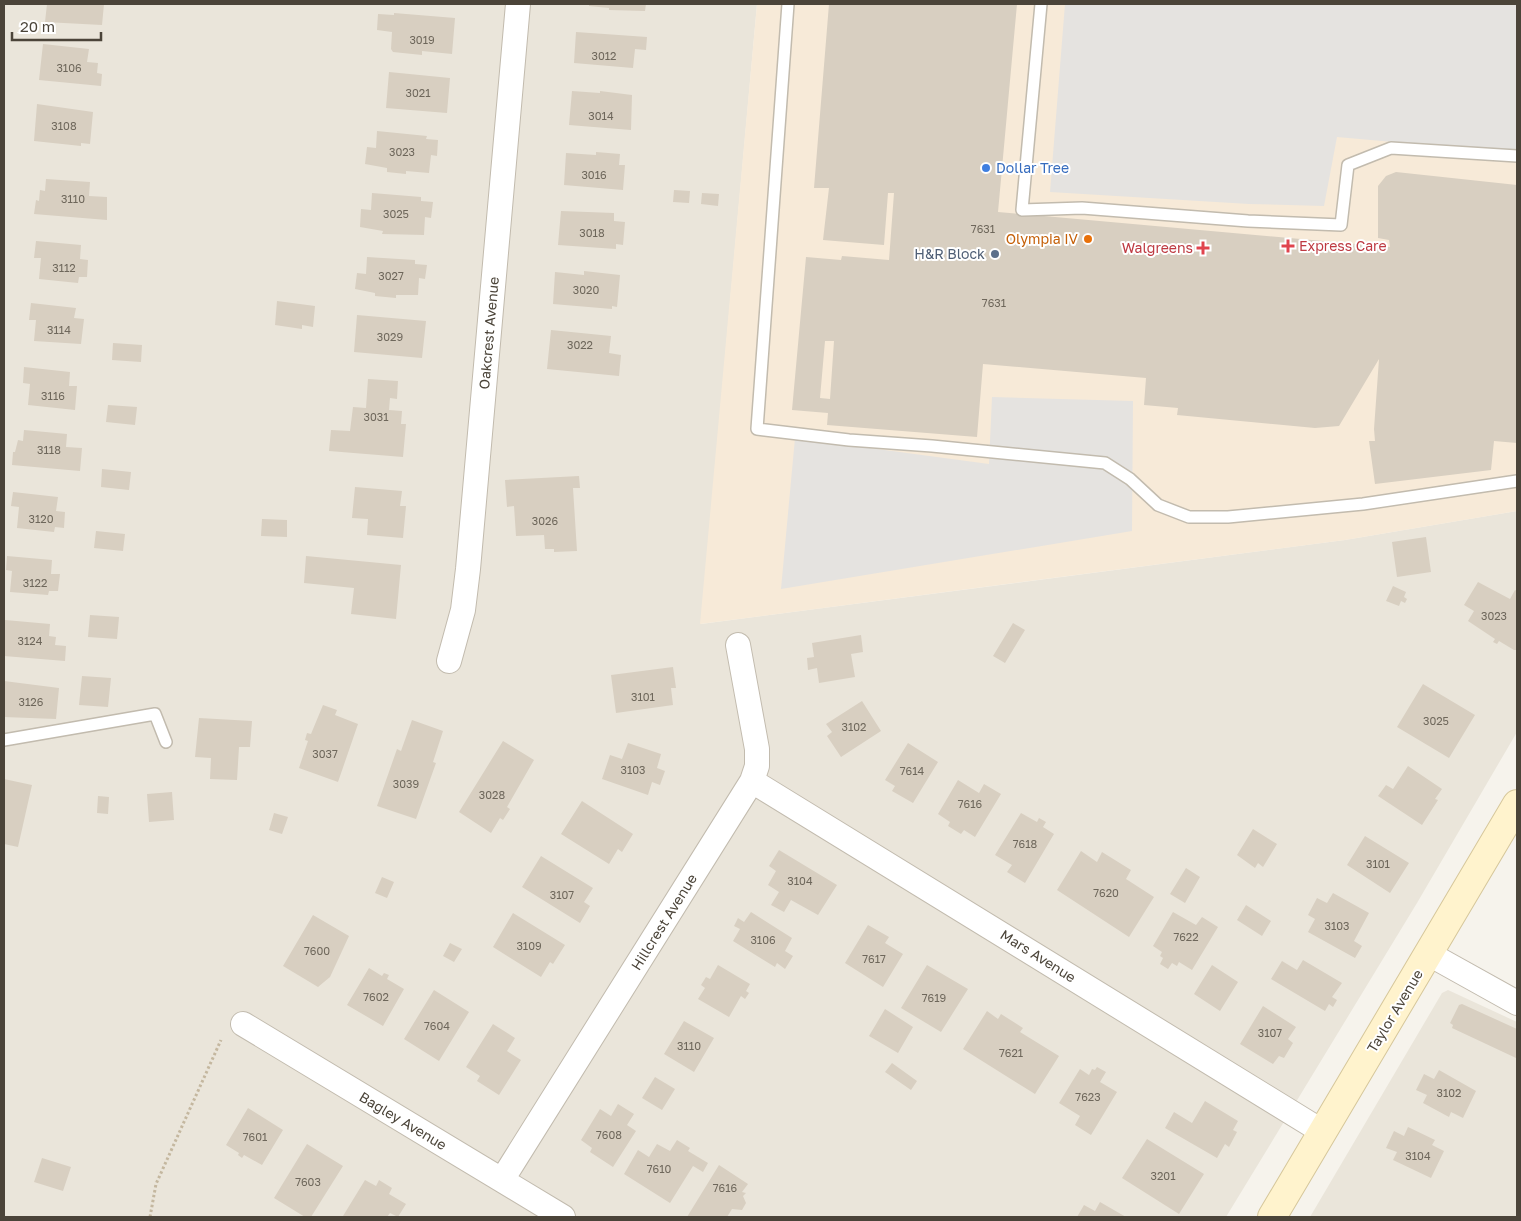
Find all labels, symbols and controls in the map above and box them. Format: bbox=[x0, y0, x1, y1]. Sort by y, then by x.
scale bar bbox=[12, 10, 101, 42]
text: 20 m bbox=[20, 17, 55, 35]
house number: 3019 bbox=[409, 33, 435, 46]
house number: 3012 bbox=[592, 49, 616, 62]
house number: 3106 bbox=[56, 61, 82, 74]
house number: 3021 bbox=[406, 86, 430, 99]
house number: 3014 bbox=[588, 109, 614, 122]
house number: 3108 bbox=[51, 119, 77, 132]
house number: 3023 bbox=[389, 145, 415, 158]
place label: Dollar Tree bbox=[996, 159, 1069, 176]
marker: Dollar Tree bbox=[980, 162, 992, 174]
house number: 3016 bbox=[581, 168, 607, 181]
house number: 3110 bbox=[61, 192, 85, 205]
house number: 3025 bbox=[383, 207, 409, 220]
house number: 7631 bbox=[971, 222, 995, 235]
house number: 3018 bbox=[579, 226, 605, 239]
place label: Olympia IV bbox=[1006, 230, 1079, 247]
marker: Olympia IV bbox=[1082, 233, 1094, 245]
place label: Express Care bbox=[1299, 237, 1387, 254]
place label: Walgreens bbox=[1122, 239, 1193, 256]
marker: Express Care bbox=[1281, 239, 1295, 253]
marker: Walgreens bbox=[1197, 242, 1209, 254]
place label: H&R Block bbox=[914, 245, 985, 262]
marker: H&R Block bbox=[989, 248, 1001, 260]
house number: 3112 bbox=[52, 261, 76, 274]
house number: 3027 bbox=[378, 269, 404, 282]
street label: Oakcrest Avenue bbox=[475, 276, 502, 390]
house number: 3020 bbox=[573, 283, 599, 296]
house number: 7631 bbox=[982, 296, 1006, 309]
house number: 3114 bbox=[47, 323, 71, 336]
house number: 3029 bbox=[377, 330, 403, 343]
house number: 3022 bbox=[567, 338, 593, 351]
house number: 3116 bbox=[41, 389, 65, 402]
house number: 3031 bbox=[363, 410, 389, 423]
house number: 3118 bbox=[37, 443, 61, 456]
house number: 3120 bbox=[29, 512, 54, 525]
house number: 3026 bbox=[532, 514, 558, 527]
house number: 3122 bbox=[23, 576, 47, 589]
house number: 3023 bbox=[1481, 609, 1507, 622]
house number: 3124 bbox=[18, 634, 43, 647]
house number: 3101 bbox=[631, 690, 655, 703]
house number: 3126 bbox=[19, 695, 44, 708]
house number: 3025 bbox=[1423, 714, 1449, 727]
house number: 3102 bbox=[842, 720, 866, 733]
house number: 3037 bbox=[312, 747, 338, 760]
house number: 3103 bbox=[620, 763, 646, 776]
house number: 7614 bbox=[900, 764, 925, 777]
house number: 3039 bbox=[393, 777, 419, 790]
house number: 3028 bbox=[479, 788, 505, 801]
house number: 7616 bbox=[958, 797, 983, 810]
house number: 7618 bbox=[1013, 837, 1038, 850]
house number: 3101 bbox=[1366, 857, 1390, 870]
street label: Hillcrest Avenue bbox=[627, 870, 700, 973]
house number: 3104 bbox=[787, 874, 813, 887]
house number: 7620 bbox=[1093, 886, 1119, 899]
house number: 3107 bbox=[550, 888, 574, 901]
house number: 3103 bbox=[1324, 919, 1350, 932]
street label: Mars Avenue bbox=[997, 926, 1079, 986]
house number: 7622 bbox=[1173, 930, 1199, 943]
house number: 3106 bbox=[750, 933, 776, 946]
house number: 3109 bbox=[516, 939, 542, 952]
house number: 7600 bbox=[304, 944, 330, 957]
house number: 7617 bbox=[862, 952, 886, 965]
street label: Taylor Avenue bbox=[1363, 966, 1426, 1055]
house number: 7602 bbox=[363, 990, 389, 1003]
house number: 7619 bbox=[922, 991, 946, 1004]
house number: 7604 bbox=[424, 1019, 450, 1032]
house number: 3107 bbox=[1258, 1026, 1282, 1039]
house number: 3110 bbox=[677, 1039, 701, 1052]
house number: 7621 bbox=[999, 1046, 1023, 1059]
house number: 3102 bbox=[1437, 1086, 1461, 1099]
street label: Bagley Avenue bbox=[357, 1088, 450, 1153]
house number: 7623 bbox=[1075, 1090, 1101, 1103]
house number: 7608 bbox=[596, 1128, 622, 1141]
house number: 7601 bbox=[243, 1130, 267, 1143]
house number: 3104 bbox=[1405, 1149, 1431, 1162]
house number: 7610 bbox=[647, 1162, 671, 1175]
house number: 3201 bbox=[1151, 1169, 1175, 1182]
house number: 7603 bbox=[295, 1175, 321, 1188]
house number: 7616 bbox=[713, 1181, 738, 1194]

